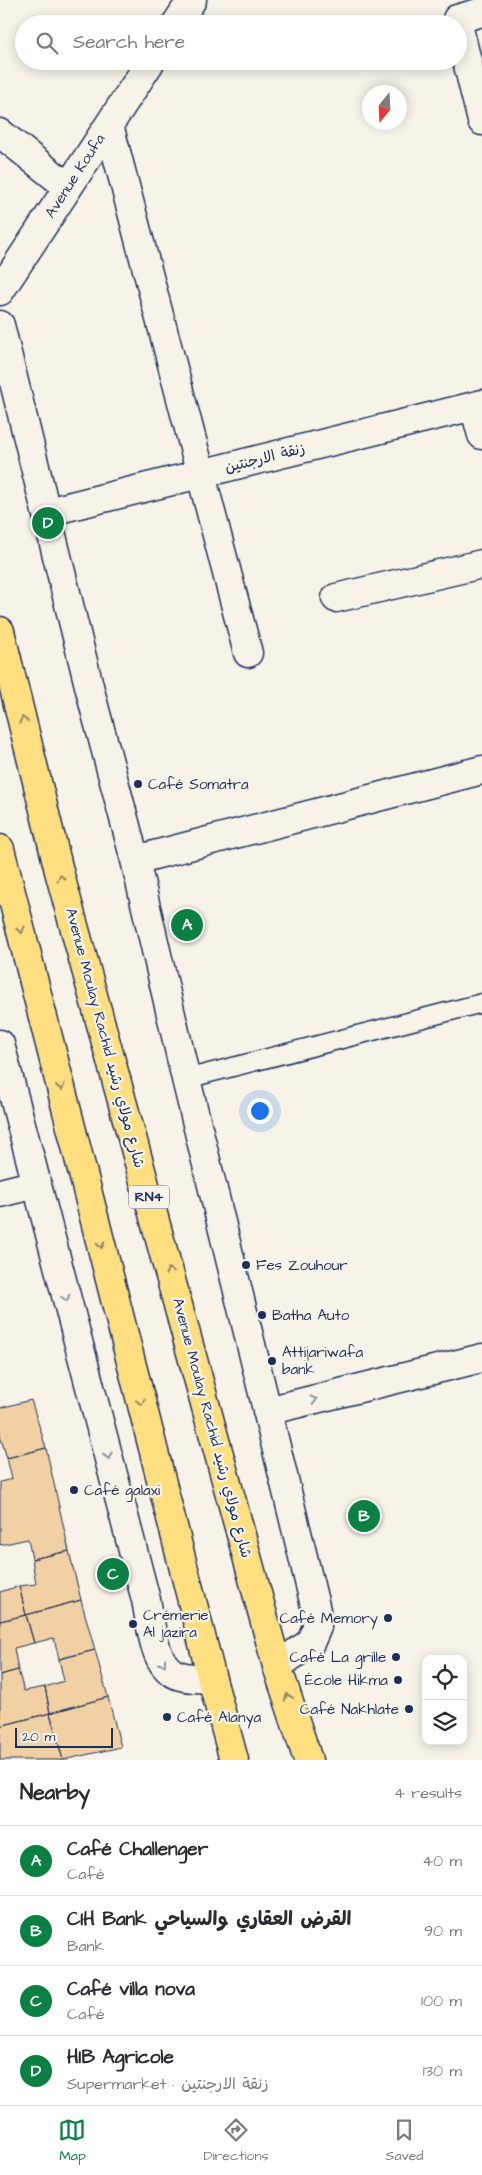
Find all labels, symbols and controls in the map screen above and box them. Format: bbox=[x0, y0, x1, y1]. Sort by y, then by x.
search box bbox=[15, 15, 467, 70]
icon: search bbox=[33, 29, 61, 57]
text: Search here bbox=[73, 29, 185, 56]
north arrow bbox=[362, 85, 407, 130]
street label: Avenue Koufa bbox=[40, 130, 110, 222]
street label: زنقة الارجنتين bbox=[223, 438, 307, 478]
pin: D bbox=[32, 504, 64, 542]
one-way arrow bbox=[18, 715, 29, 724]
place label: Café Somatra bbox=[148, 774, 249, 795]
marker: Café Somatra bbox=[132, 778, 144, 790]
one-way arrow bbox=[56, 874, 66, 882]
street label: Avenue Moulay Rachid شارع مولاي رشيد bbox=[59, 906, 150, 1171]
pin: A bbox=[171, 906, 203, 944]
one-way arrow bbox=[15, 925, 26, 934]
one-way arrow bbox=[55, 1083, 66, 1092]
your location bbox=[247, 1098, 273, 1124]
road number: RN4 bbox=[129, 1186, 169, 1208]
one-way arrow bbox=[95, 1240, 106, 1249]
place label: Fes Zouhour bbox=[256, 1255, 348, 1276]
marker: Fes Zouhour bbox=[240, 1259, 252, 1271]
one-way arrow bbox=[164, 1267, 174, 1275]
one-way arrow bbox=[61, 1294, 71, 1302]
street label: Avenue Moulay Rachid شارع مولاي رشيد bbox=[166, 1296, 257, 1561]
place label: Batha Auto bbox=[272, 1305, 350, 1326]
marker: Batha Auto bbox=[256, 1309, 268, 1321]
place label: Attijariwafa bank bbox=[282, 1342, 364, 1380]
marker: Attijariwafa bank bbox=[266, 1355, 278, 1367]
one-way arrow bbox=[309, 1395, 318, 1406]
one-way arrow bbox=[135, 1398, 146, 1407]
one-way arrow bbox=[102, 1451, 113, 1460]
place label: Café galaxi bbox=[84, 1480, 161, 1502]
marker: Café galaxi bbox=[68, 1484, 80, 1496]
pin: B bbox=[348, 1497, 380, 1535]
pin: C bbox=[97, 1555, 129, 1593]
place label: Crémerie Al jazira bbox=[143, 1605, 208, 1643]
place label: Café Memory bbox=[280, 1608, 378, 1630]
marker: Café Memory bbox=[382, 1612, 394, 1624]
marker: Crémerie Al jazira bbox=[127, 1618, 139, 1630]
place label: Café La grille bbox=[290, 1647, 386, 1669]
marker: Café La grille bbox=[390, 1651, 402, 1663]
map controls bbox=[422, 1655, 467, 1745]
button: locate bbox=[422, 1655, 467, 1700]
one-way arrow bbox=[157, 1657, 166, 1667]
place label: École Hikma bbox=[305, 1670, 388, 1691]
marker: École Hikma bbox=[392, 1674, 404, 1686]
one-way arrow bbox=[283, 1693, 293, 1702]
place label: Café Nakhlate bbox=[300, 1699, 399, 1720]
button: layers bbox=[422, 1700, 467, 1745]
marker: Café Nakhlate bbox=[403, 1703, 415, 1715]
place label: Café Alanya bbox=[177, 1707, 262, 1729]
marker: Café Alanya bbox=[161, 1711, 173, 1723]
scale bar bbox=[15, 1725, 112, 1748]
text: 20 m bbox=[22, 1727, 55, 1747]
text: Nearby bbox=[20, 1778, 90, 1807]
text: 4 results bbox=[394, 1782, 462, 1804]
text: Café Challenger bbox=[67, 1836, 208, 1863]
text: A bbox=[31, 1850, 41, 1872]
text: 40 m bbox=[422, 1850, 462, 1872]
text: Café bbox=[67, 1863, 105, 1885]
text: CIH Bank القرض العقاري والسياحي bbox=[67, 1906, 351, 1933]
text: B bbox=[30, 1920, 42, 1942]
text: 90 m bbox=[424, 1920, 462, 1942]
text: Bank bbox=[67, 1935, 104, 1957]
text: Café villa nova bbox=[67, 1976, 195, 2003]
text: C bbox=[30, 1990, 42, 2012]
text: 100 m bbox=[421, 1990, 462, 2012]
text: Café bbox=[67, 2003, 105, 2025]
text: HIB Agricole bbox=[67, 2044, 174, 2071]
text: D bbox=[31, 2060, 41, 2082]
text: 130 m bbox=[423, 2060, 462, 2082]
text: Supermarket · زنقة الارجنتين bbox=[67, 2073, 269, 2095]
tab: Map bbox=[58, 2116, 86, 2166]
tab: Directions bbox=[203, 2116, 268, 2166]
tab: Saved bbox=[385, 2116, 424, 2166]

